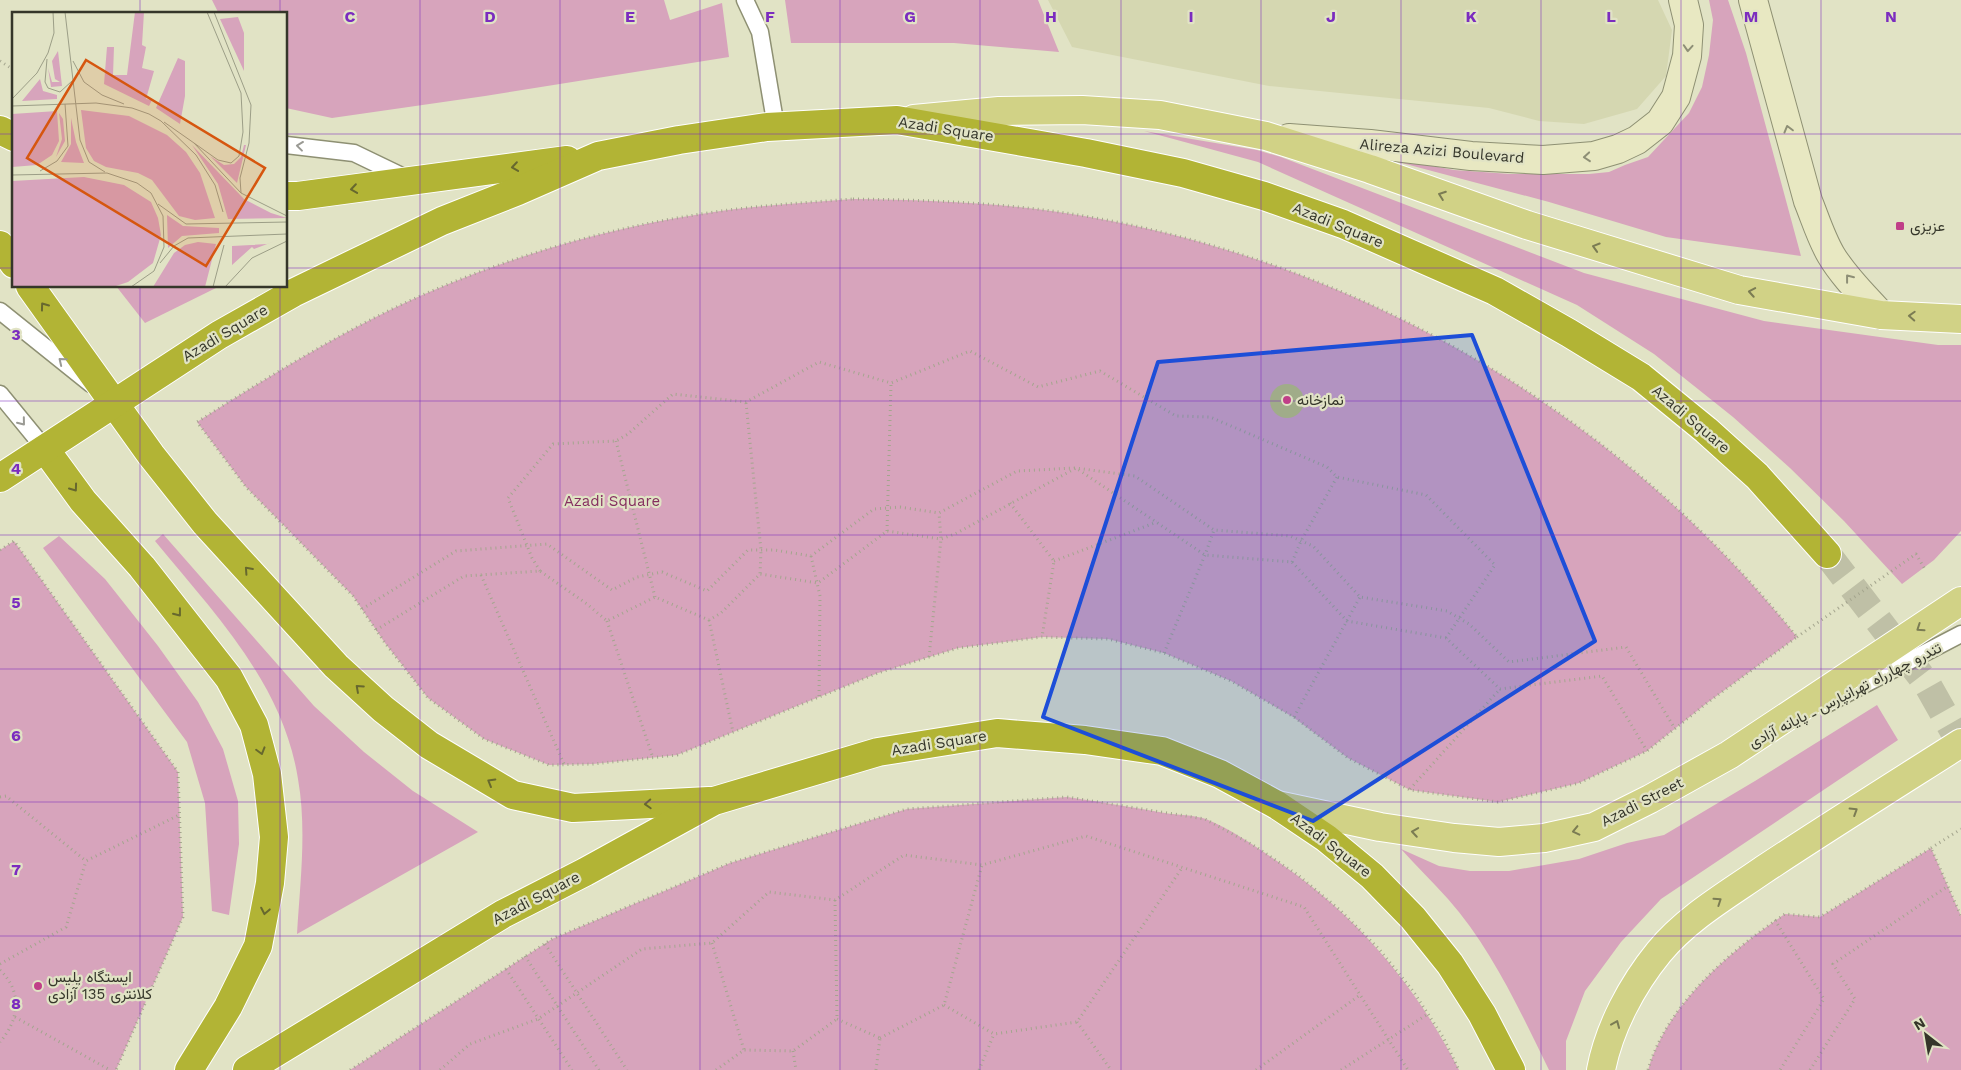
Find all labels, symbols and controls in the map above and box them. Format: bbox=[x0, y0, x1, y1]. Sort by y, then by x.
text: C bbox=[345, 7, 356, 26]
text: D bbox=[484, 7, 496, 26]
text: E bbox=[625, 7, 635, 26]
text: F bbox=[765, 7, 775, 26]
text: G bbox=[904, 7, 916, 26]
text: H bbox=[1045, 7, 1057, 26]
text: I bbox=[1188, 7, 1194, 26]
text: J bbox=[1326, 7, 1336, 26]
text: K bbox=[1465, 7, 1477, 26]
text: L bbox=[1606, 7, 1616, 26]
text: M bbox=[1744, 7, 1758, 26]
text: N bbox=[1885, 7, 1897, 26]
inset map bbox=[12, 12, 288, 288]
one-way arrow bbox=[1682, 44, 1693, 52]
street label: Azadi Square bbox=[897, 113, 995, 145]
one-way arrow bbox=[1784, 126, 1794, 134]
street label: Alireza Azizi Boulevard bbox=[1359, 135, 1525, 167]
one-way arrow bbox=[296, 141, 304, 152]
one-way arrow bbox=[1583, 151, 1591, 162]
one-way arrow bbox=[511, 161, 519, 172]
one-way arrow bbox=[350, 183, 358, 194]
one-way arrow bbox=[1438, 191, 1447, 201]
street label: Azadi Square bbox=[1290, 199, 1386, 251]
place label: عزیزی bbox=[1910, 217, 1945, 236]
marker: عزیزی bbox=[1894, 220, 1906, 232]
one-way arrow bbox=[1592, 242, 1601, 252]
one-way arrow bbox=[1846, 275, 1855, 284]
one-way arrow bbox=[1747, 287, 1756, 298]
street label: Azadi Square bbox=[179, 301, 271, 365]
one-way arrow bbox=[41, 302, 50, 312]
one-way arrow bbox=[1908, 311, 1916, 322]
text: 3 bbox=[11, 325, 21, 344]
one-way arrow bbox=[59, 359, 68, 367]
street label: Azadi Square bbox=[1648, 381, 1734, 457]
place label: نمازخانه bbox=[1297, 391, 1344, 409]
marker: نمازخانه bbox=[1281, 394, 1293, 406]
one-way arrow bbox=[17, 416, 25, 425]
text: 4 bbox=[11, 459, 21, 478]
one-way arrow bbox=[67, 483, 77, 492]
park label: Azadi Square bbox=[564, 492, 660, 510]
one-way arrow bbox=[245, 566, 254, 575]
text: 5 bbox=[11, 593, 21, 612]
one-way arrow bbox=[172, 607, 180, 616]
one-way arrow bbox=[1916, 622, 1926, 631]
street label: تندرو چهارراه تهرانپارس ـ پایانه آزادی bbox=[1746, 638, 1945, 752]
one-way arrow bbox=[356, 685, 365, 694]
text: 6 bbox=[11, 726, 21, 745]
street label: Azadi Square bbox=[890, 727, 988, 759]
one-way arrow bbox=[255, 746, 266, 755]
street label: Azadi Street bbox=[1598, 773, 1687, 830]
one-way arrow bbox=[487, 779, 496, 789]
one-way arrow bbox=[644, 799, 652, 810]
one-way arrow bbox=[1848, 808, 1857, 817]
street label: Azadi Square bbox=[1287, 809, 1375, 881]
one-way arrow bbox=[1571, 825, 1580, 836]
one-way arrow bbox=[1410, 828, 1419, 838]
text: 7 bbox=[11, 860, 21, 879]
street label: Azadi Square bbox=[489, 867, 583, 929]
one-way arrow bbox=[1712, 898, 1722, 907]
one-way arrow bbox=[260, 907, 270, 916]
place label: ایستگاه پلیس کلانتری 135 آزادی bbox=[48, 968, 152, 1004]
marker: ایستگاه پلیس کلانتری 135 آزادی bbox=[32, 980, 44, 992]
text: 8 bbox=[11, 994, 21, 1013]
north arrow bbox=[1901, 1010, 1951, 1060]
text: N bbox=[1911, 1014, 1928, 1033]
one-way arrow bbox=[1609, 1020, 1620, 1029]

